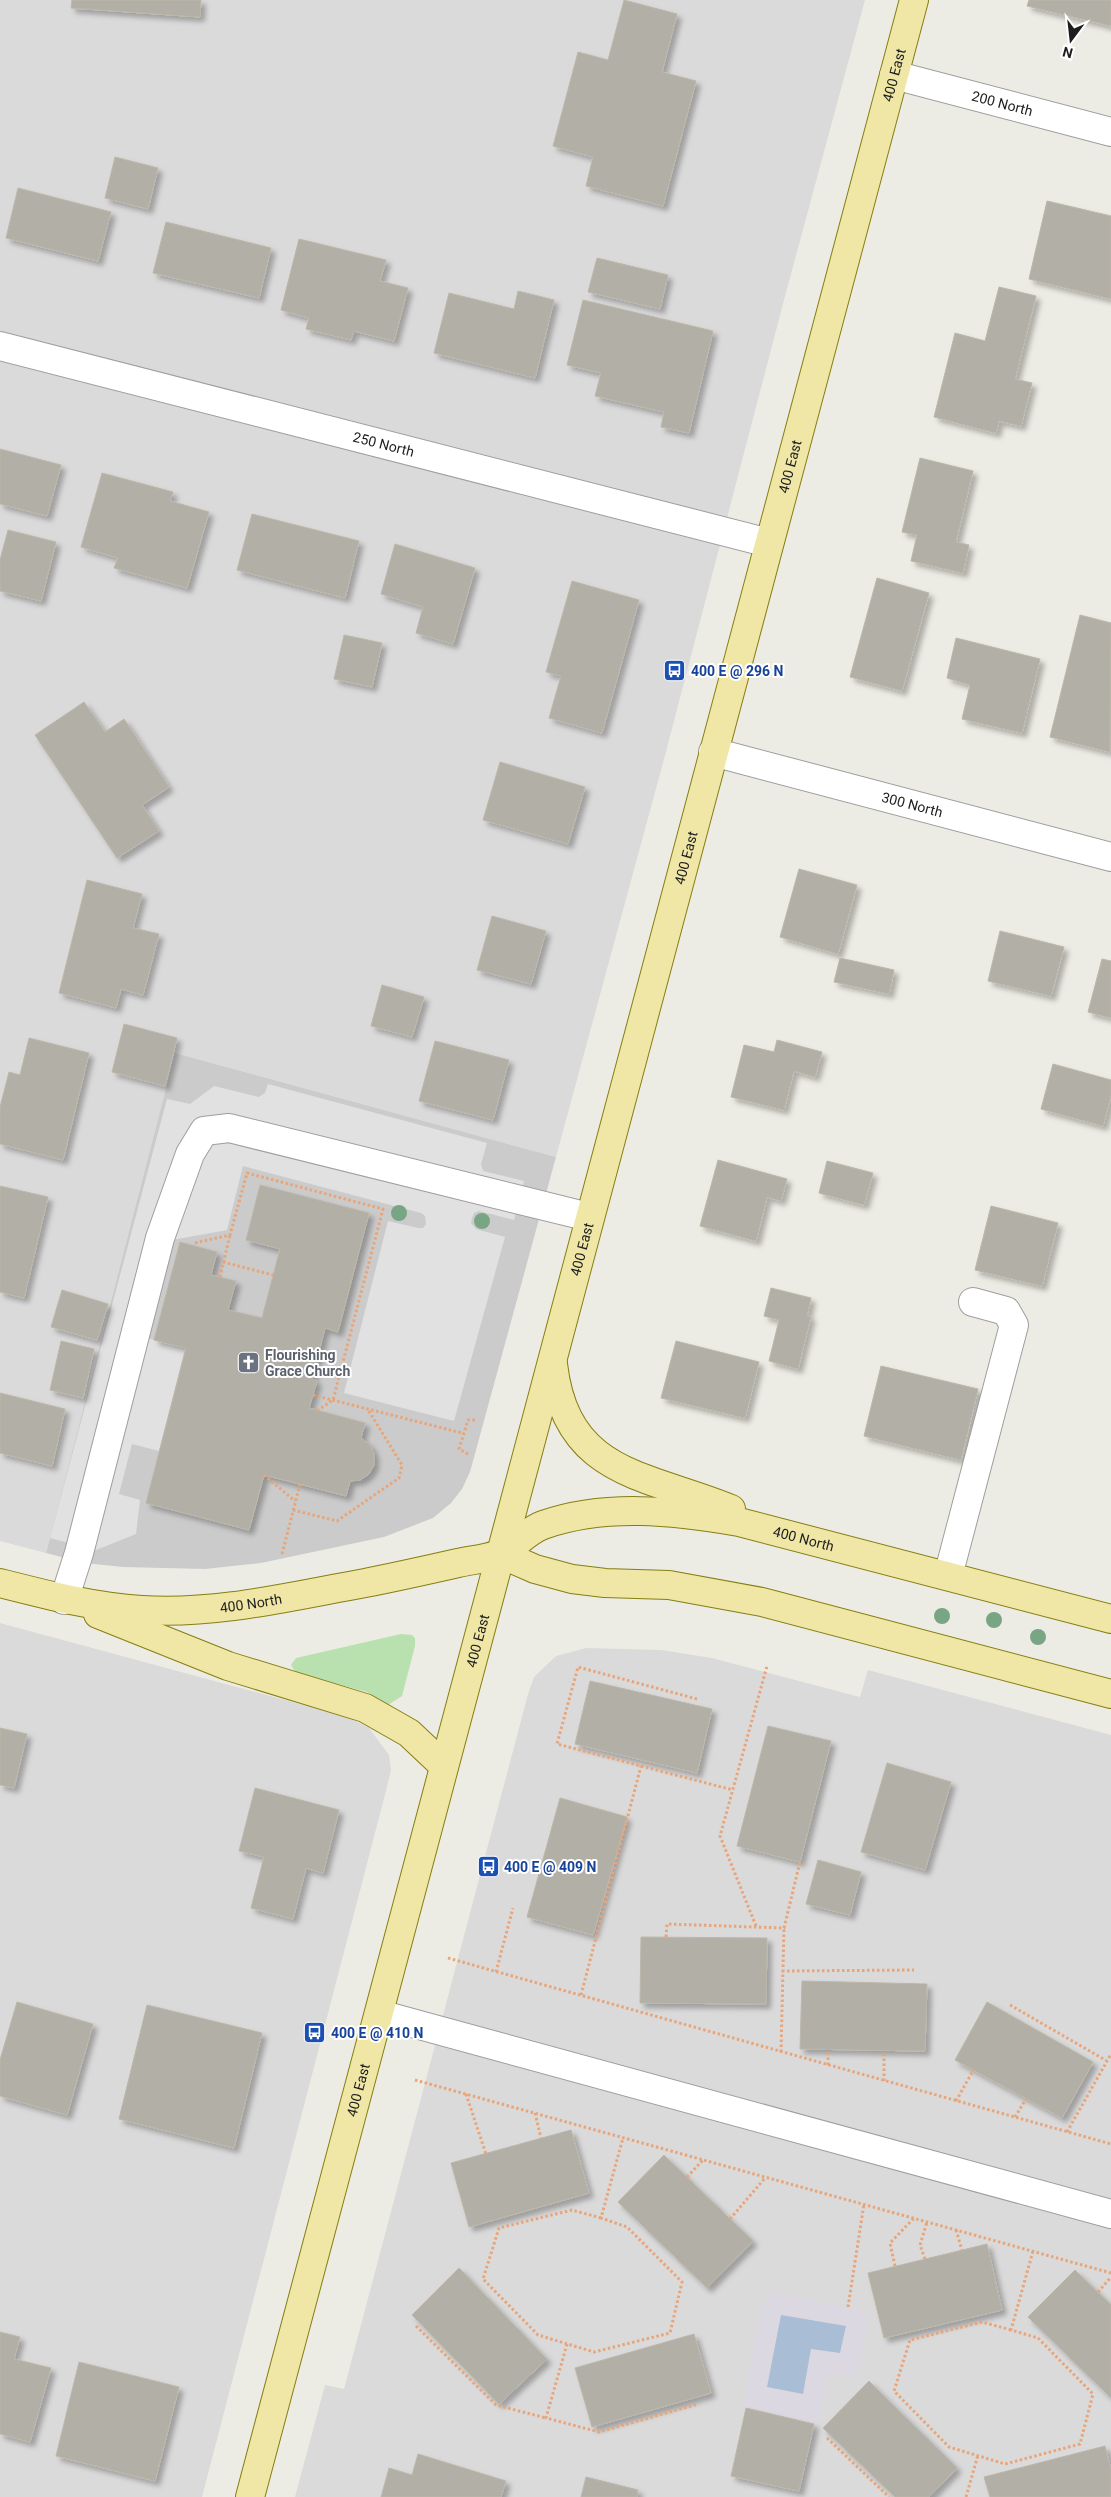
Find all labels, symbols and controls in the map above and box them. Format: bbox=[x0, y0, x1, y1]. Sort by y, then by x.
north arrow bbox=[1046, 15, 1096, 65]
text: N bbox=[1061, 44, 1074, 62]
street label: 400 East bbox=[879, 46, 909, 104]
street label: 200 North bbox=[970, 88, 1035, 119]
street label: 250 North bbox=[351, 429, 416, 460]
street label: 400 East bbox=[775, 438, 805, 495]
bus stop icon: 400 E @ 296 N bbox=[663, 659, 687, 683]
place label: 400 E @ 296 N bbox=[691, 663, 783, 679]
street label: 300 North bbox=[880, 789, 944, 820]
street label: 400 East bbox=[671, 829, 701, 886]
street label: 400 East bbox=[567, 1221, 597, 1278]
place label: Flourishing Grace Church bbox=[265, 1347, 350, 1379]
church icon: Flourishing Grace Church bbox=[237, 1351, 261, 1375]
street label: 400 North bbox=[771, 1523, 836, 1554]
street label: 400 North bbox=[219, 1591, 283, 1616]
street label: 400 East bbox=[463, 1612, 493, 1669]
bus stop icon: 400 E @ 409 N bbox=[476, 1855, 500, 1879]
place label: 400 E @ 409 N bbox=[504, 1859, 596, 1875]
bus stop icon: 400 E @ 410 N bbox=[303, 2021, 327, 2045]
place label: 400 E @ 410 N bbox=[331, 2025, 423, 2041]
street label: 400 East bbox=[343, 2061, 373, 2119]

